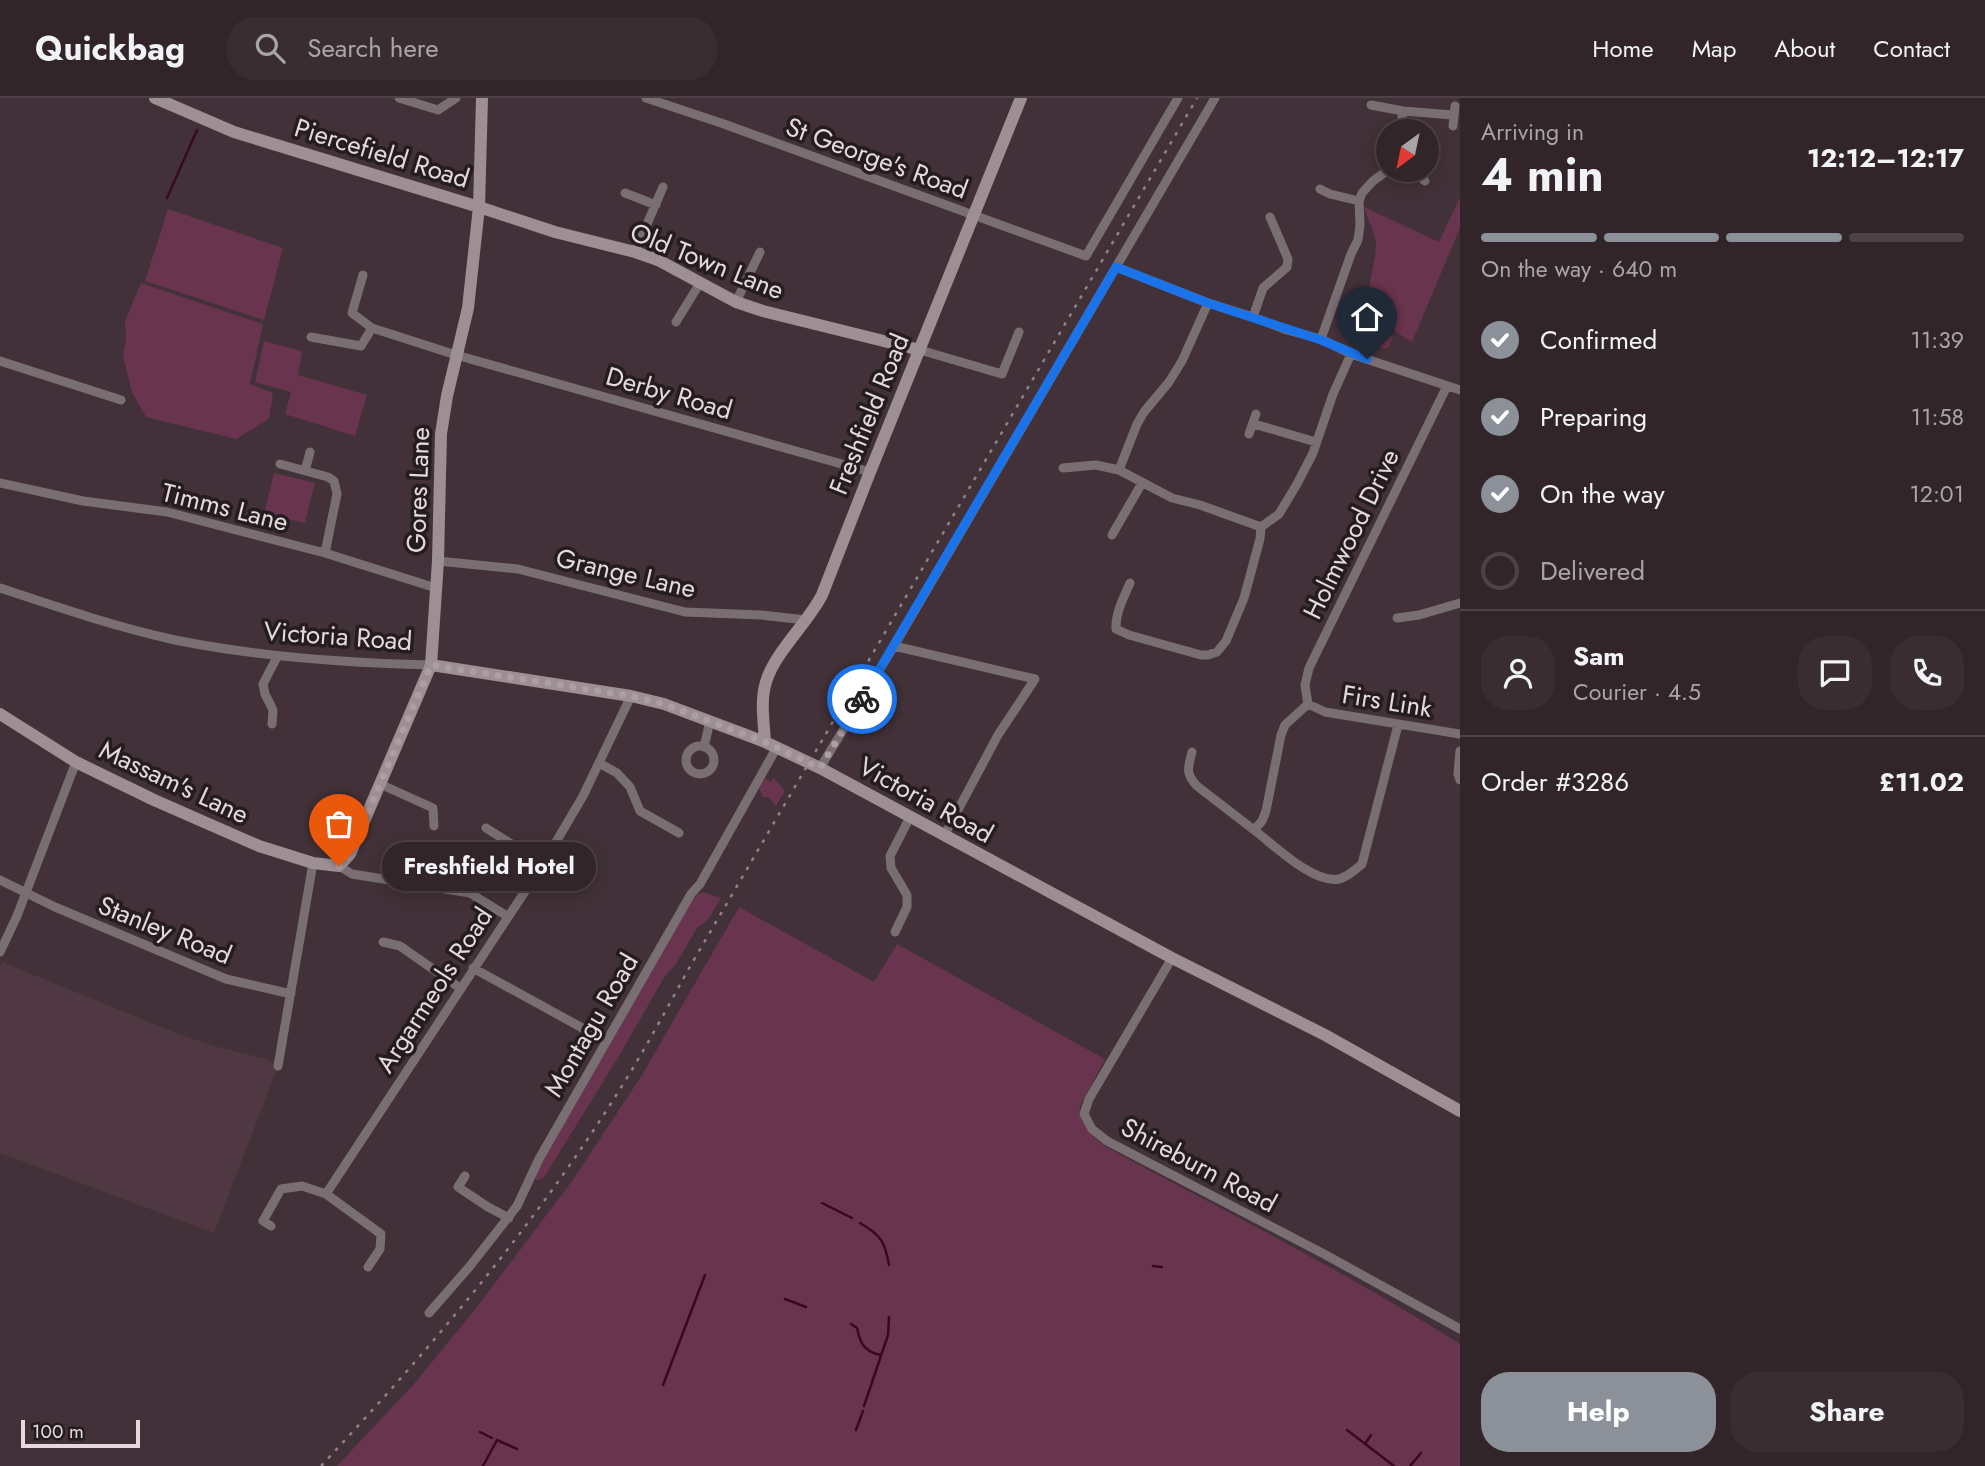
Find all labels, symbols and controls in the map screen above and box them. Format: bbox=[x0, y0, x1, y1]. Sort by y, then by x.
search box bbox=[227, 17, 717, 80]
text: Quickbag bbox=[35, 25, 185, 72]
icon: search bbox=[251, 29, 289, 67]
text: Search here bbox=[307, 29, 439, 67]
text: Home bbox=[1592, 31, 1654, 66]
text: Map bbox=[1692, 31, 1736, 66]
text: About bbox=[1774, 31, 1835, 66]
text: Contact bbox=[1873, 31, 1950, 66]
street label: St George's Road bbox=[781, 107, 973, 209]
street label: Piercefield Road bbox=[290, 108, 474, 198]
text: Arriving in bbox=[1481, 115, 1584, 149]
north arrow bbox=[1376, 119, 1438, 182]
map controls bbox=[1376, 119, 1439, 182]
text: 12:12–12:17 bbox=[1807, 139, 1964, 177]
text: 4 min bbox=[1481, 142, 1604, 208]
street label: Old Town Lane bbox=[624, 213, 790, 309]
text: On the way · 640 m bbox=[1481, 252, 1677, 286]
pin bbox=[1337, 287, 1397, 359]
icon: home bbox=[1348, 298, 1386, 336]
icon: check bbox=[1481, 321, 1519, 359]
text: Confirmed bbox=[1540, 321, 1657, 359]
text: 11:39 bbox=[1911, 323, 1964, 357]
street label: Freshfield Road bbox=[819, 328, 919, 500]
street label: Derby Road bbox=[601, 357, 737, 429]
icon: check bbox=[1481, 398, 1519, 436]
text: Preparing bbox=[1540, 398, 1647, 436]
text: 11:58 bbox=[1911, 400, 1964, 434]
street label: Gores Lane bbox=[397, 426, 439, 554]
street label: Holmwood Drive bbox=[1293, 443, 1409, 625]
street label: Timms Lane bbox=[158, 473, 292, 541]
icon: check bbox=[1481, 475, 1519, 513]
text: On the way bbox=[1540, 475, 1665, 513]
text: 12:01 bbox=[1910, 477, 1964, 511]
street label: Grange Lane bbox=[552, 538, 700, 608]
text: Delivered bbox=[1540, 552, 1645, 590]
street label: Victoria Road bbox=[262, 612, 414, 660]
button: person bbox=[1481, 636, 1555, 710]
button: chat bbox=[1798, 636, 1872, 710]
button: phone bbox=[1890, 636, 1964, 710]
text: Sam bbox=[1573, 637, 1625, 675]
courier bbox=[827, 664, 897, 734]
street label: Firs Link bbox=[1339, 675, 1435, 727]
text: Courier · 4.5 bbox=[1573, 675, 1701, 709]
icon: bike bbox=[843, 680, 881, 718]
street label: Massam's Lane bbox=[93, 731, 255, 833]
street label: Victoria Road bbox=[852, 747, 1000, 853]
text: Order #3286 bbox=[1481, 763, 1629, 801]
text: £11.02 bbox=[1879, 763, 1964, 801]
pin bbox=[309, 794, 369, 866]
icon: bag bbox=[320, 805, 358, 843]
callout: Freshfield Hotel bbox=[381, 842, 594, 890]
text: Freshfield Hotel bbox=[403, 849, 575, 883]
street label: Stanley Road bbox=[93, 886, 237, 974]
street label: Argarmeols Road bbox=[366, 900, 502, 1080]
street label: Montagu Road bbox=[535, 946, 647, 1104]
street label: Shireburn Road bbox=[1114, 1108, 1284, 1222]
button: Help bbox=[1481, 1372, 1716, 1452]
button: Share bbox=[1730, 1372, 1964, 1452]
scale bar bbox=[21, 1417, 140, 1449]
text: 100 m bbox=[32, 1418, 84, 1445]

